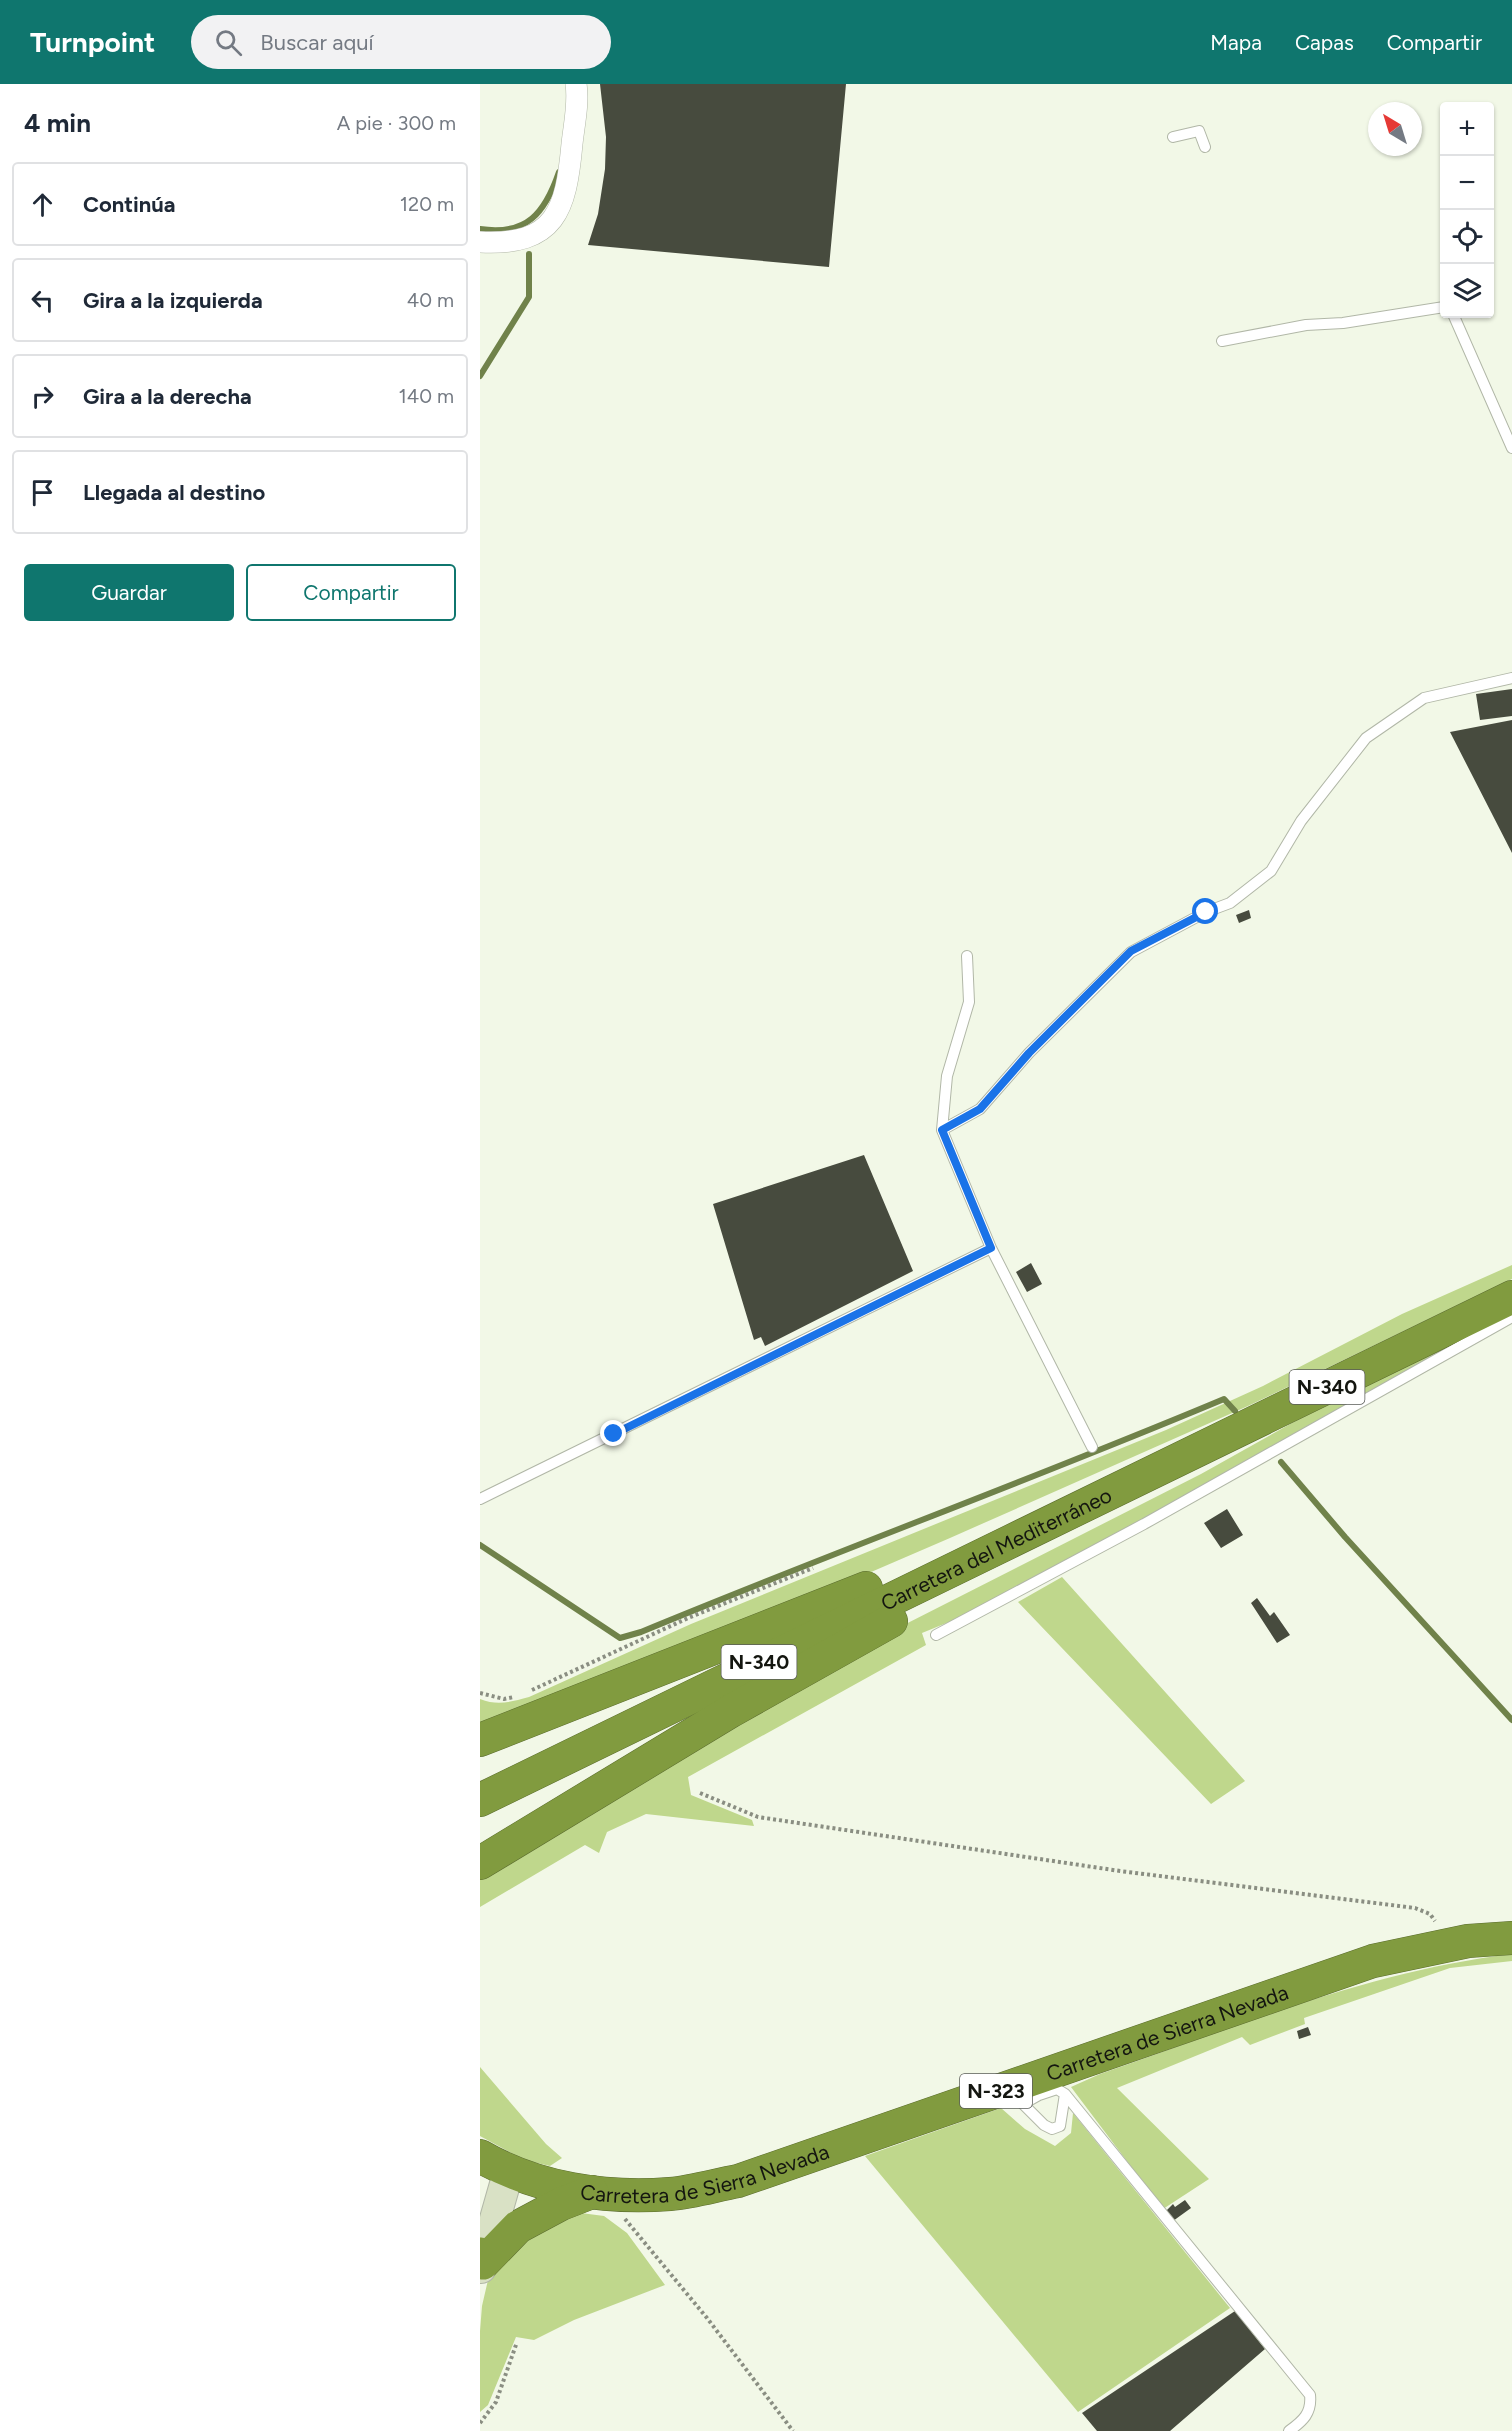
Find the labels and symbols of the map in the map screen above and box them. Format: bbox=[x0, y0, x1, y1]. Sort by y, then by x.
north arrow bbox=[1368, 102, 1422, 156]
route start bbox=[1192, 898, 1218, 924]
road number: N-340 bbox=[1290, 1370, 1364, 1404]
route end bbox=[600, 1420, 626, 1446]
street label: Carretera del Mediterráneo bbox=[877, 1482, 1115, 1615]
road number: N-340 bbox=[722, 1645, 796, 1679]
street label: Carretera de Sierra Nevada bbox=[1043, 1979, 1291, 2086]
road number: N-323 bbox=[960, 2074, 1032, 2108]
street label: Carretera de Sierra Nevada bbox=[579, 2138, 832, 2208]

